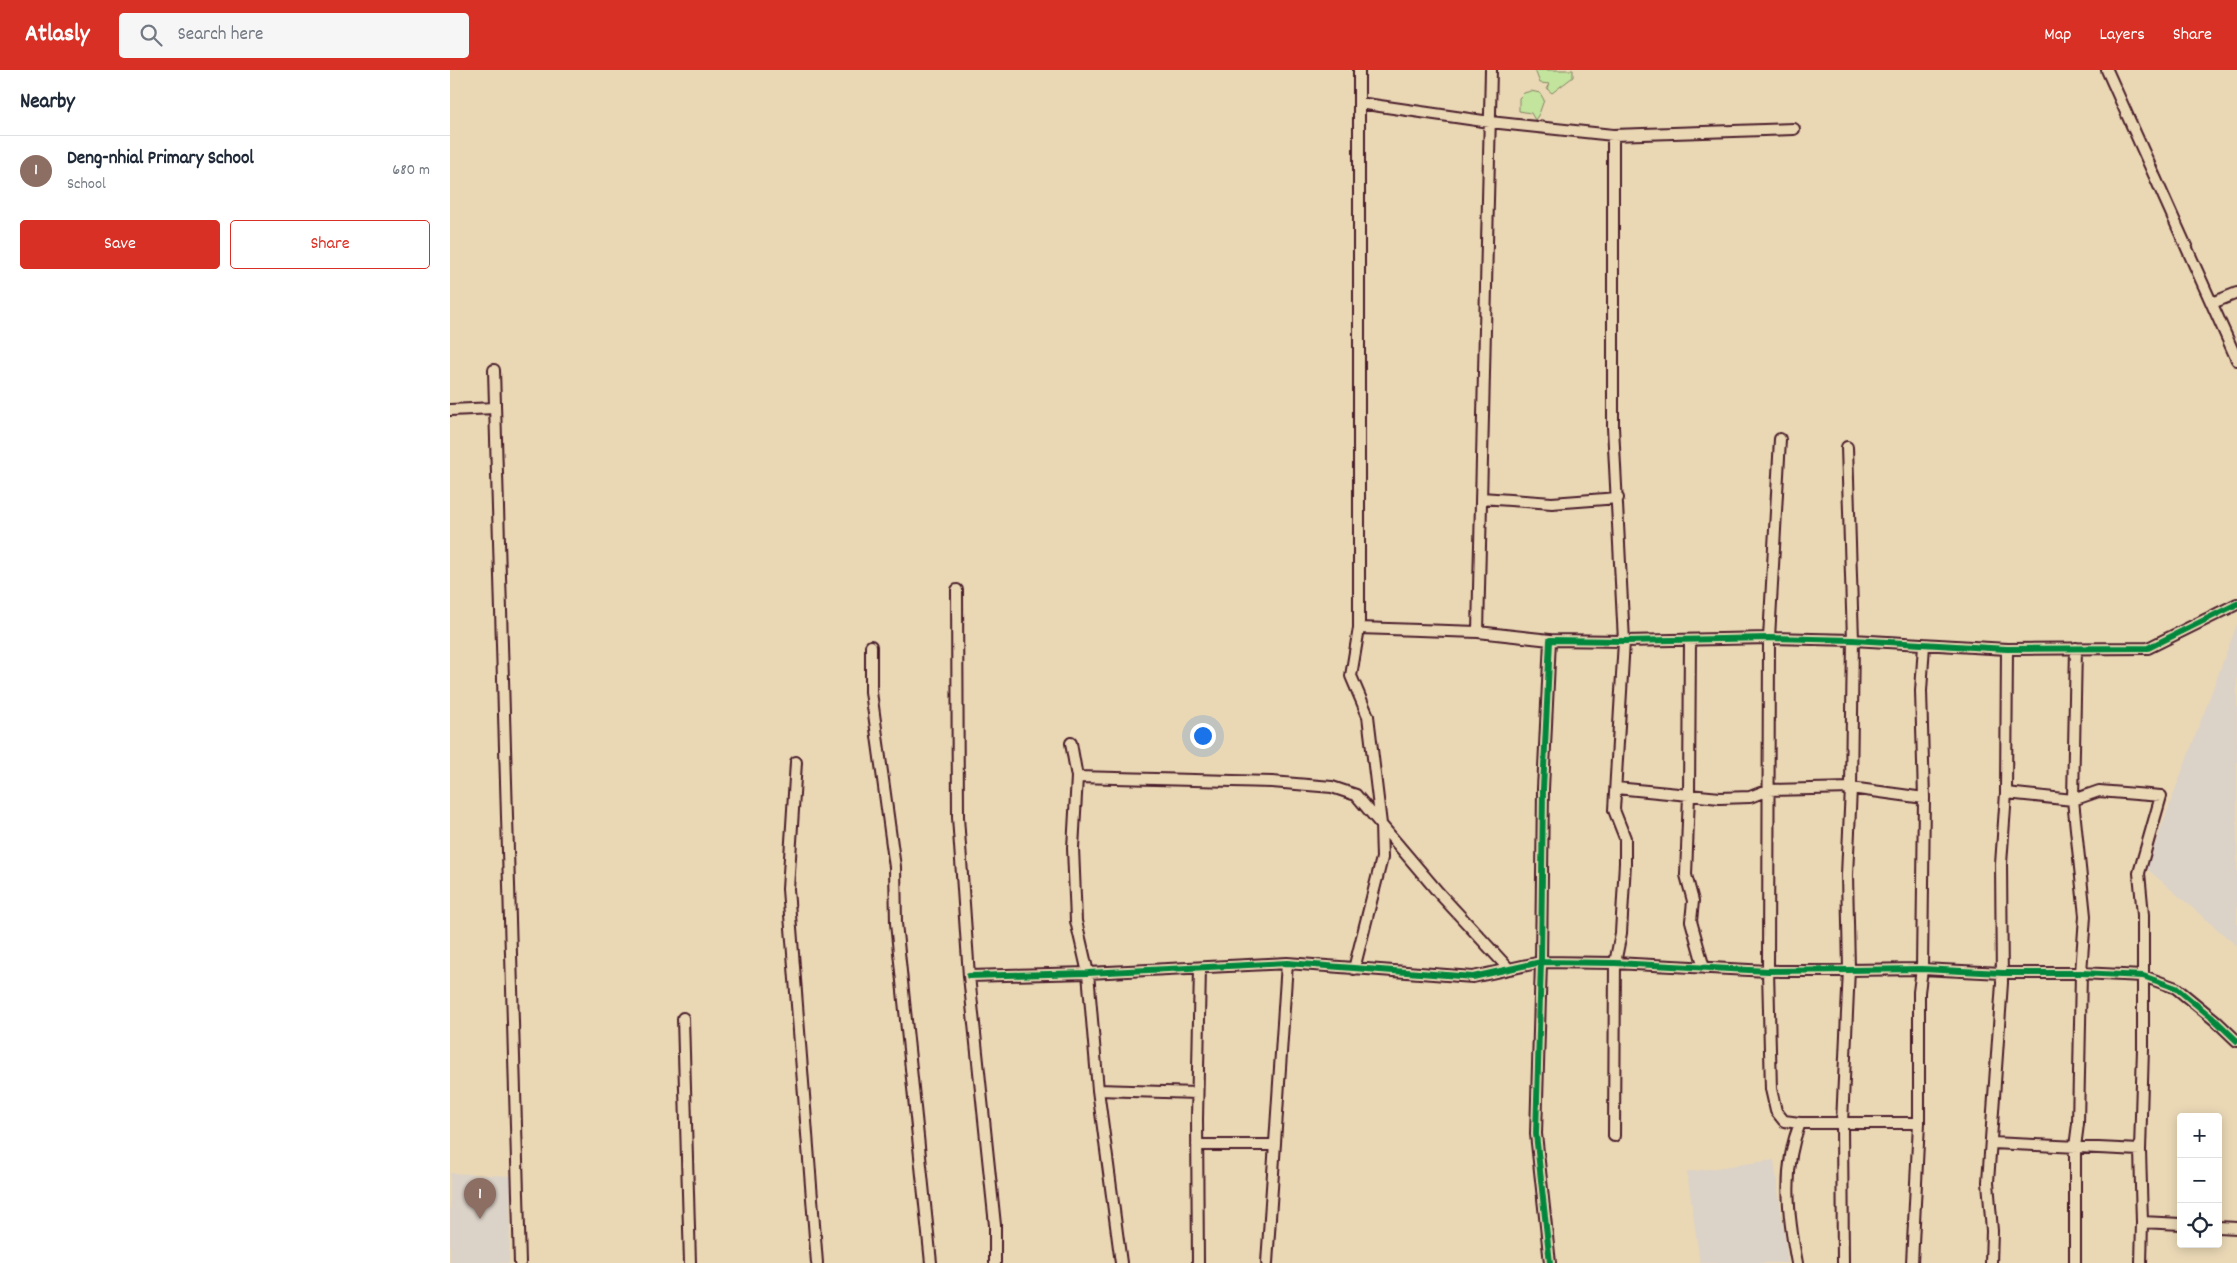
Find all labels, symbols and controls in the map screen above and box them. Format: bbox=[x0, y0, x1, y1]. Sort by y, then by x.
search box bbox=[119, 13, 469, 58]
text: Atlasly bbox=[25, 18, 89, 52]
icon: search bbox=[137, 21, 165, 49]
text: Search here bbox=[177, 22, 263, 49]
text: Map bbox=[2044, 23, 2071, 48]
text: Layers bbox=[2099, 23, 2145, 48]
text: Share bbox=[2173, 23, 2212, 48]
text: Nearby bbox=[20, 88, 75, 118]
text: Deng-nhial Primary School bbox=[67, 146, 254, 173]
text: 1 bbox=[34, 159, 38, 182]
text: 680 m bbox=[392, 159, 430, 182]
text: School bbox=[67, 173, 106, 196]
button: Save bbox=[20, 220, 220, 269]
button: Share bbox=[230, 220, 430, 269]
your location bbox=[1190, 723, 1216, 749]
map controls bbox=[2177, 1113, 2222, 1248]
button: + bbox=[2177, 1113, 2222, 1158]
button: − bbox=[2177, 1158, 2222, 1203]
pin: 1 bbox=[464, 1178, 496, 1219]
button: locate bbox=[2177, 1203, 2222, 1248]

